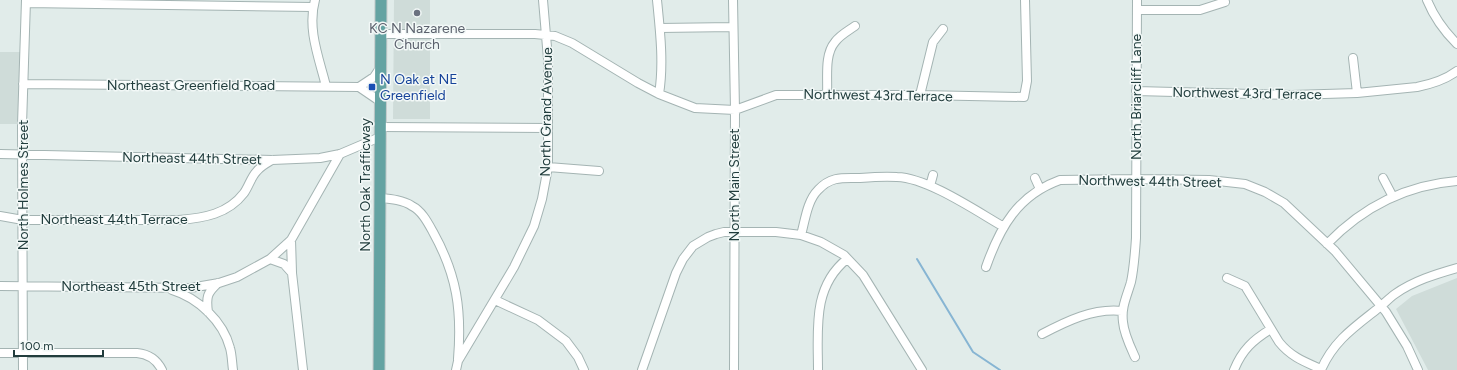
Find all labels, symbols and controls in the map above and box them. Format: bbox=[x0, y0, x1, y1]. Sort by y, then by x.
marker: KC N Nazarene Church bbox=[412, 8, 422, 18]
place label: KC N Nazarene Church bbox=[369, 20, 465, 53]
street label: North Briarcliff Lane bbox=[1128, 34, 1145, 160]
street label: North Grand Avenue bbox=[537, 47, 556, 177]
place label: N Oak at NE Greenfield bbox=[380, 71, 458, 104]
street label: Northeast Greenfield Road bbox=[107, 77, 275, 94]
marker: N Oak at NE Greenfield bbox=[367, 82, 377, 92]
street label: Northwest 43rd Terrace bbox=[1172, 84, 1322, 103]
street label: Northwest 43rd Terrace bbox=[803, 86, 953, 105]
street label: North Oak Trafficway bbox=[357, 118, 374, 252]
street label: North Holmes Street bbox=[15, 120, 32, 250]
street label: North Main Street bbox=[726, 129, 743, 241]
street label: Northeast 44th Street bbox=[122, 149, 262, 168]
street label: Northwest 44th Street bbox=[1078, 172, 1222, 191]
street label: Northeast 44th Terrace bbox=[40, 211, 188, 228]
street label: Northeast 45th Street bbox=[61, 278, 201, 295]
scale bar bbox=[14, 332, 103, 358]
text: 100 m bbox=[20, 339, 54, 353]

